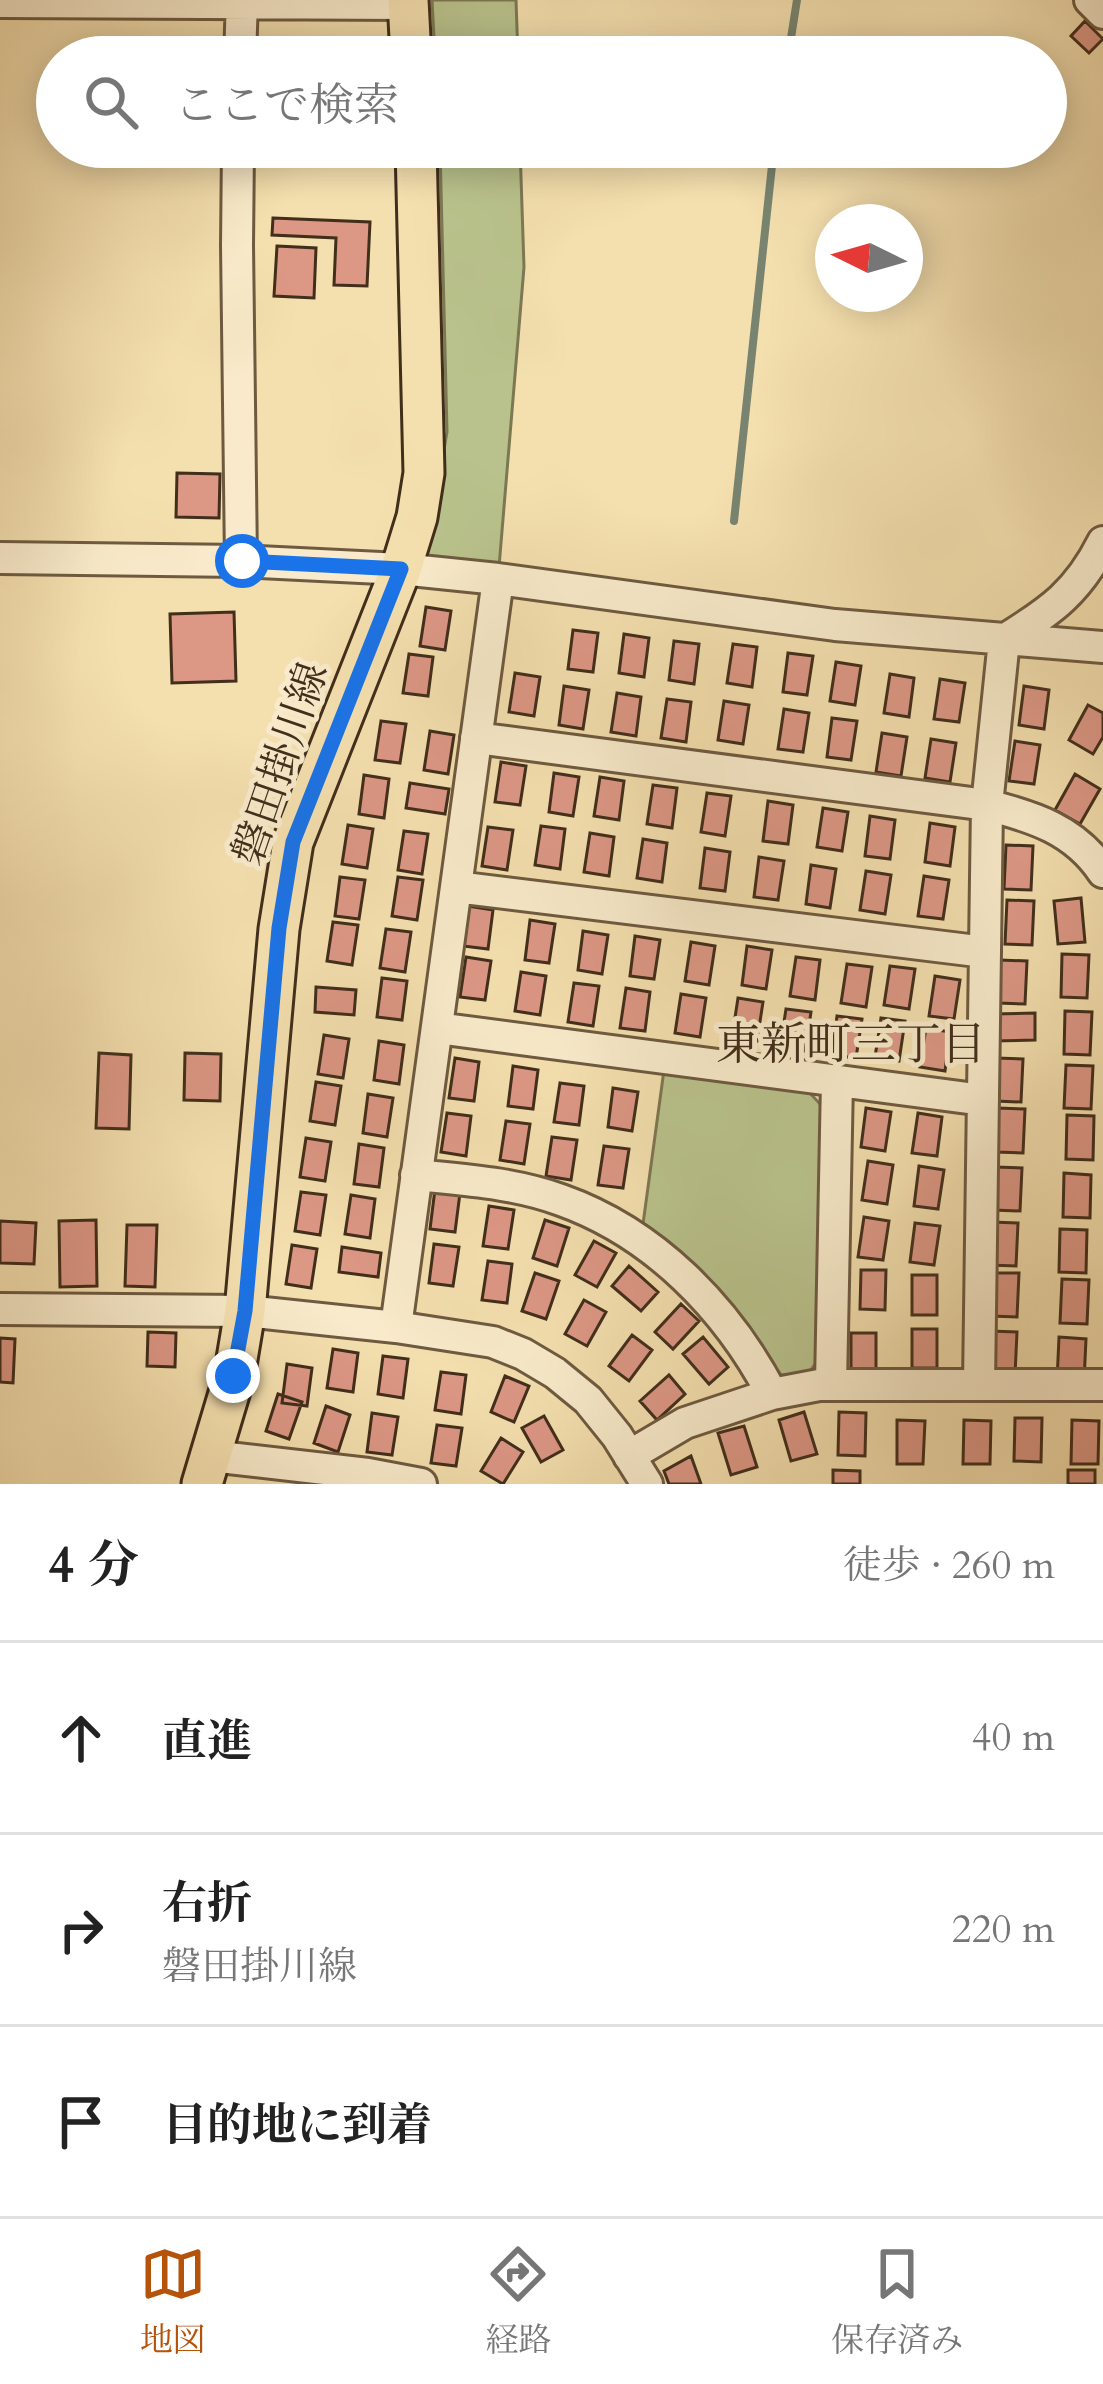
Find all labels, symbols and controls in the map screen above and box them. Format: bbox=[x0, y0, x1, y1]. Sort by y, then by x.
search box bbox=[36, 36, 1067, 168]
icon: search bbox=[78, 69, 144, 135]
text: ここで検索 bbox=[174, 75, 399, 136]
north arrow bbox=[815, 204, 923, 312]
route start bbox=[215, 534, 269, 588]
street label: 磐田掛川線 bbox=[219, 655, 342, 872]
district label: 東新町三丁目 bbox=[716, 1014, 986, 1075]
route end bbox=[206, 1349, 260, 1403]
text: 4 分 bbox=[48, 1531, 139, 1601]
text: 徒歩 · 260 m bbox=[843, 1539, 1055, 1592]
icon: ahead bbox=[48, 1705, 114, 1771]
text: 直進 bbox=[162, 1711, 252, 1772]
text: 40 m bbox=[972, 1711, 1055, 1764]
text: 右折 bbox=[162, 1873, 252, 1934]
icon: right bbox=[48, 1897, 114, 1963]
text: 220 m bbox=[952, 1903, 1055, 1956]
text: 磐田掛川線 bbox=[162, 1940, 357, 1993]
icon: arrive bbox=[48, 2089, 114, 2155]
text: 目的地に到着 bbox=[162, 2095, 432, 2156]
tab: 地図 bbox=[140, 2241, 206, 2363]
tab: 経路 bbox=[485, 2241, 551, 2363]
tab: 保存済み bbox=[831, 2241, 963, 2363]

